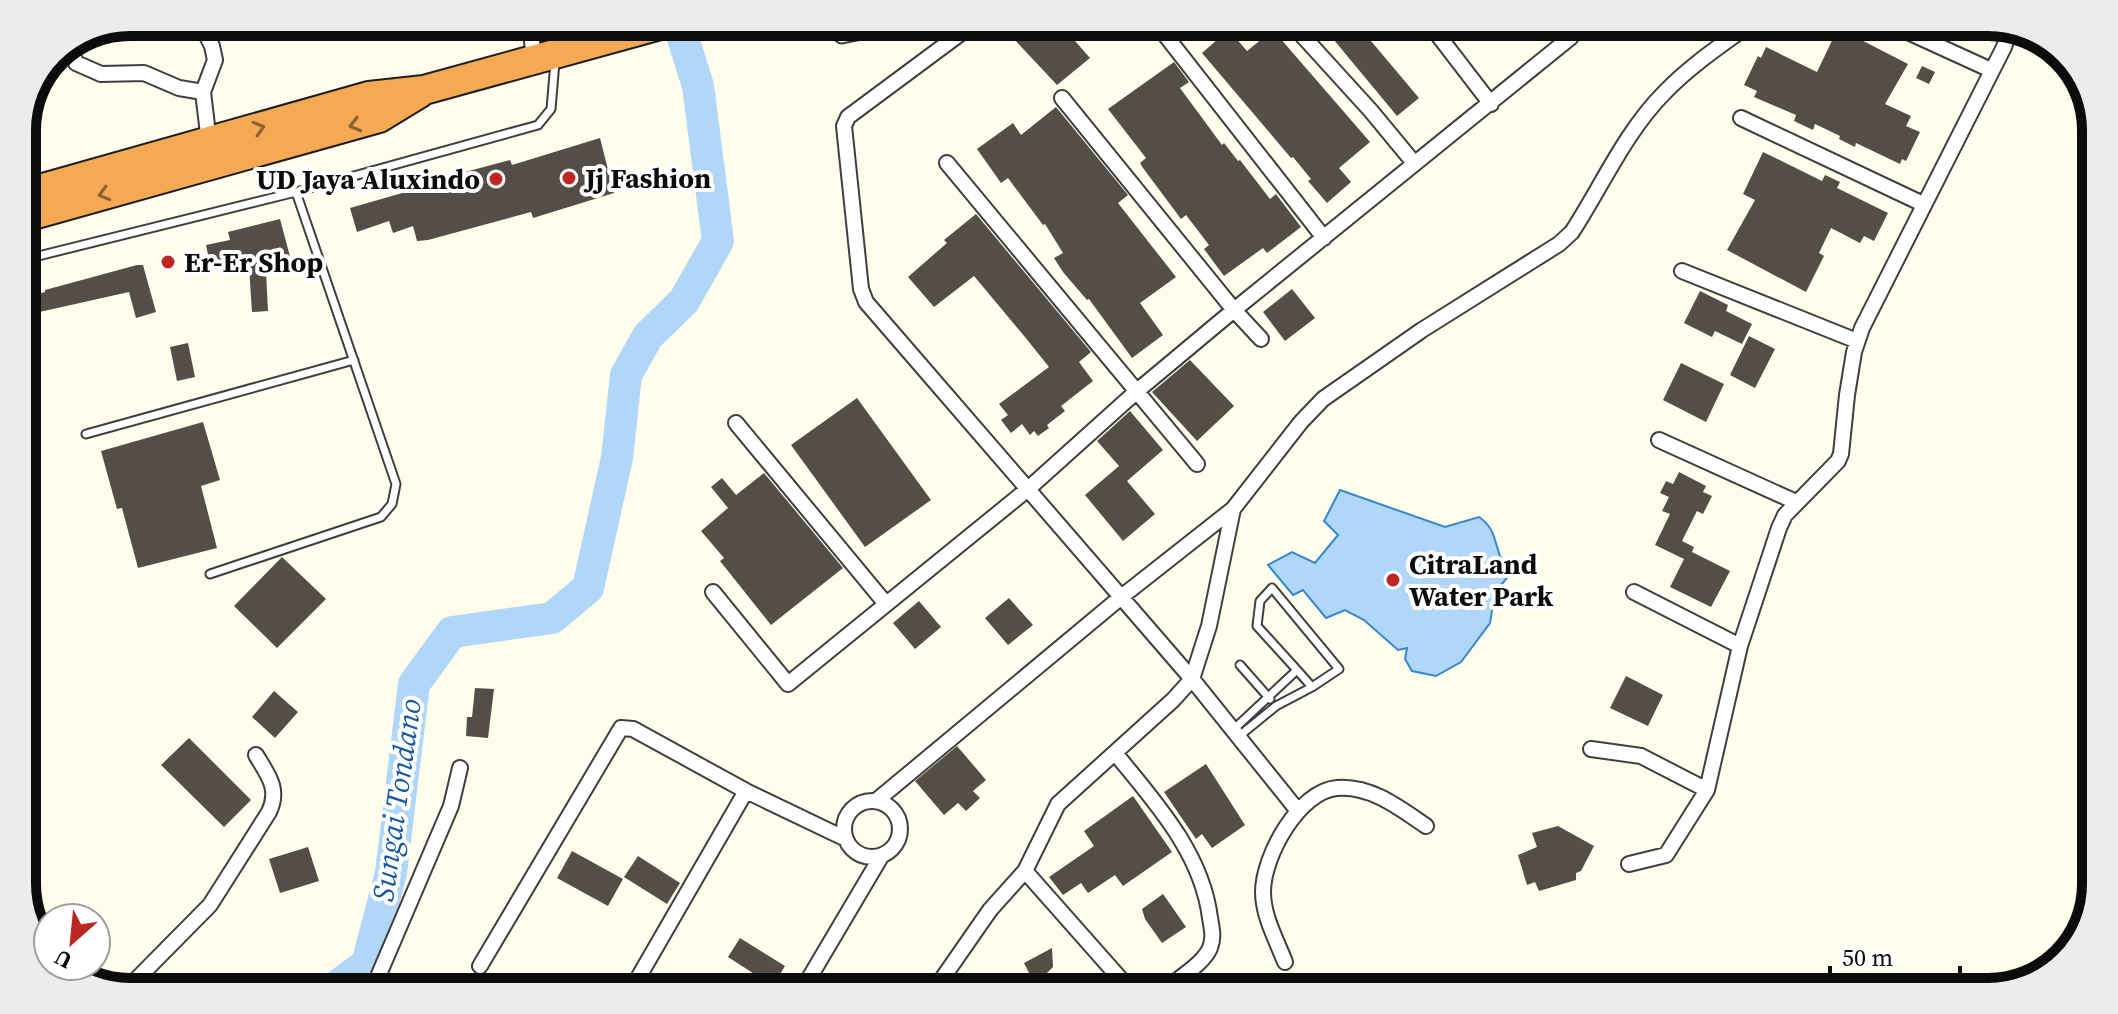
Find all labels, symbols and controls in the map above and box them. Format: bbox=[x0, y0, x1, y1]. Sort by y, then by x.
one-way arrow bbox=[348, 115, 362, 132]
one-way arrow bbox=[252, 121, 266, 137]
place label: Jj Fashion bbox=[583, 159, 711, 197]
place label: UD Jaya Aluxindo bbox=[256, 160, 480, 198]
marker: Jj Fashion bbox=[560, 169, 578, 187]
marker: UD Jaya Aluxindo bbox=[487, 170, 505, 188]
one-way arrow bbox=[98, 185, 111, 201]
place label: Er-Er Shop bbox=[184, 243, 323, 281]
marker: Er-Er Shop bbox=[159, 253, 177, 271]
place label: CitraLand Water Park bbox=[1409, 545, 1553, 615]
marker: CitraLand Water Park bbox=[1384, 571, 1402, 589]
water label: Sungai Tondano bbox=[362, 696, 431, 904]
north arrow bbox=[32, 902, 112, 982]
scale bar bbox=[1830, 930, 1960, 980]
text: 50 m bbox=[1842, 941, 1893, 974]
text: U bbox=[49, 943, 77, 977]

